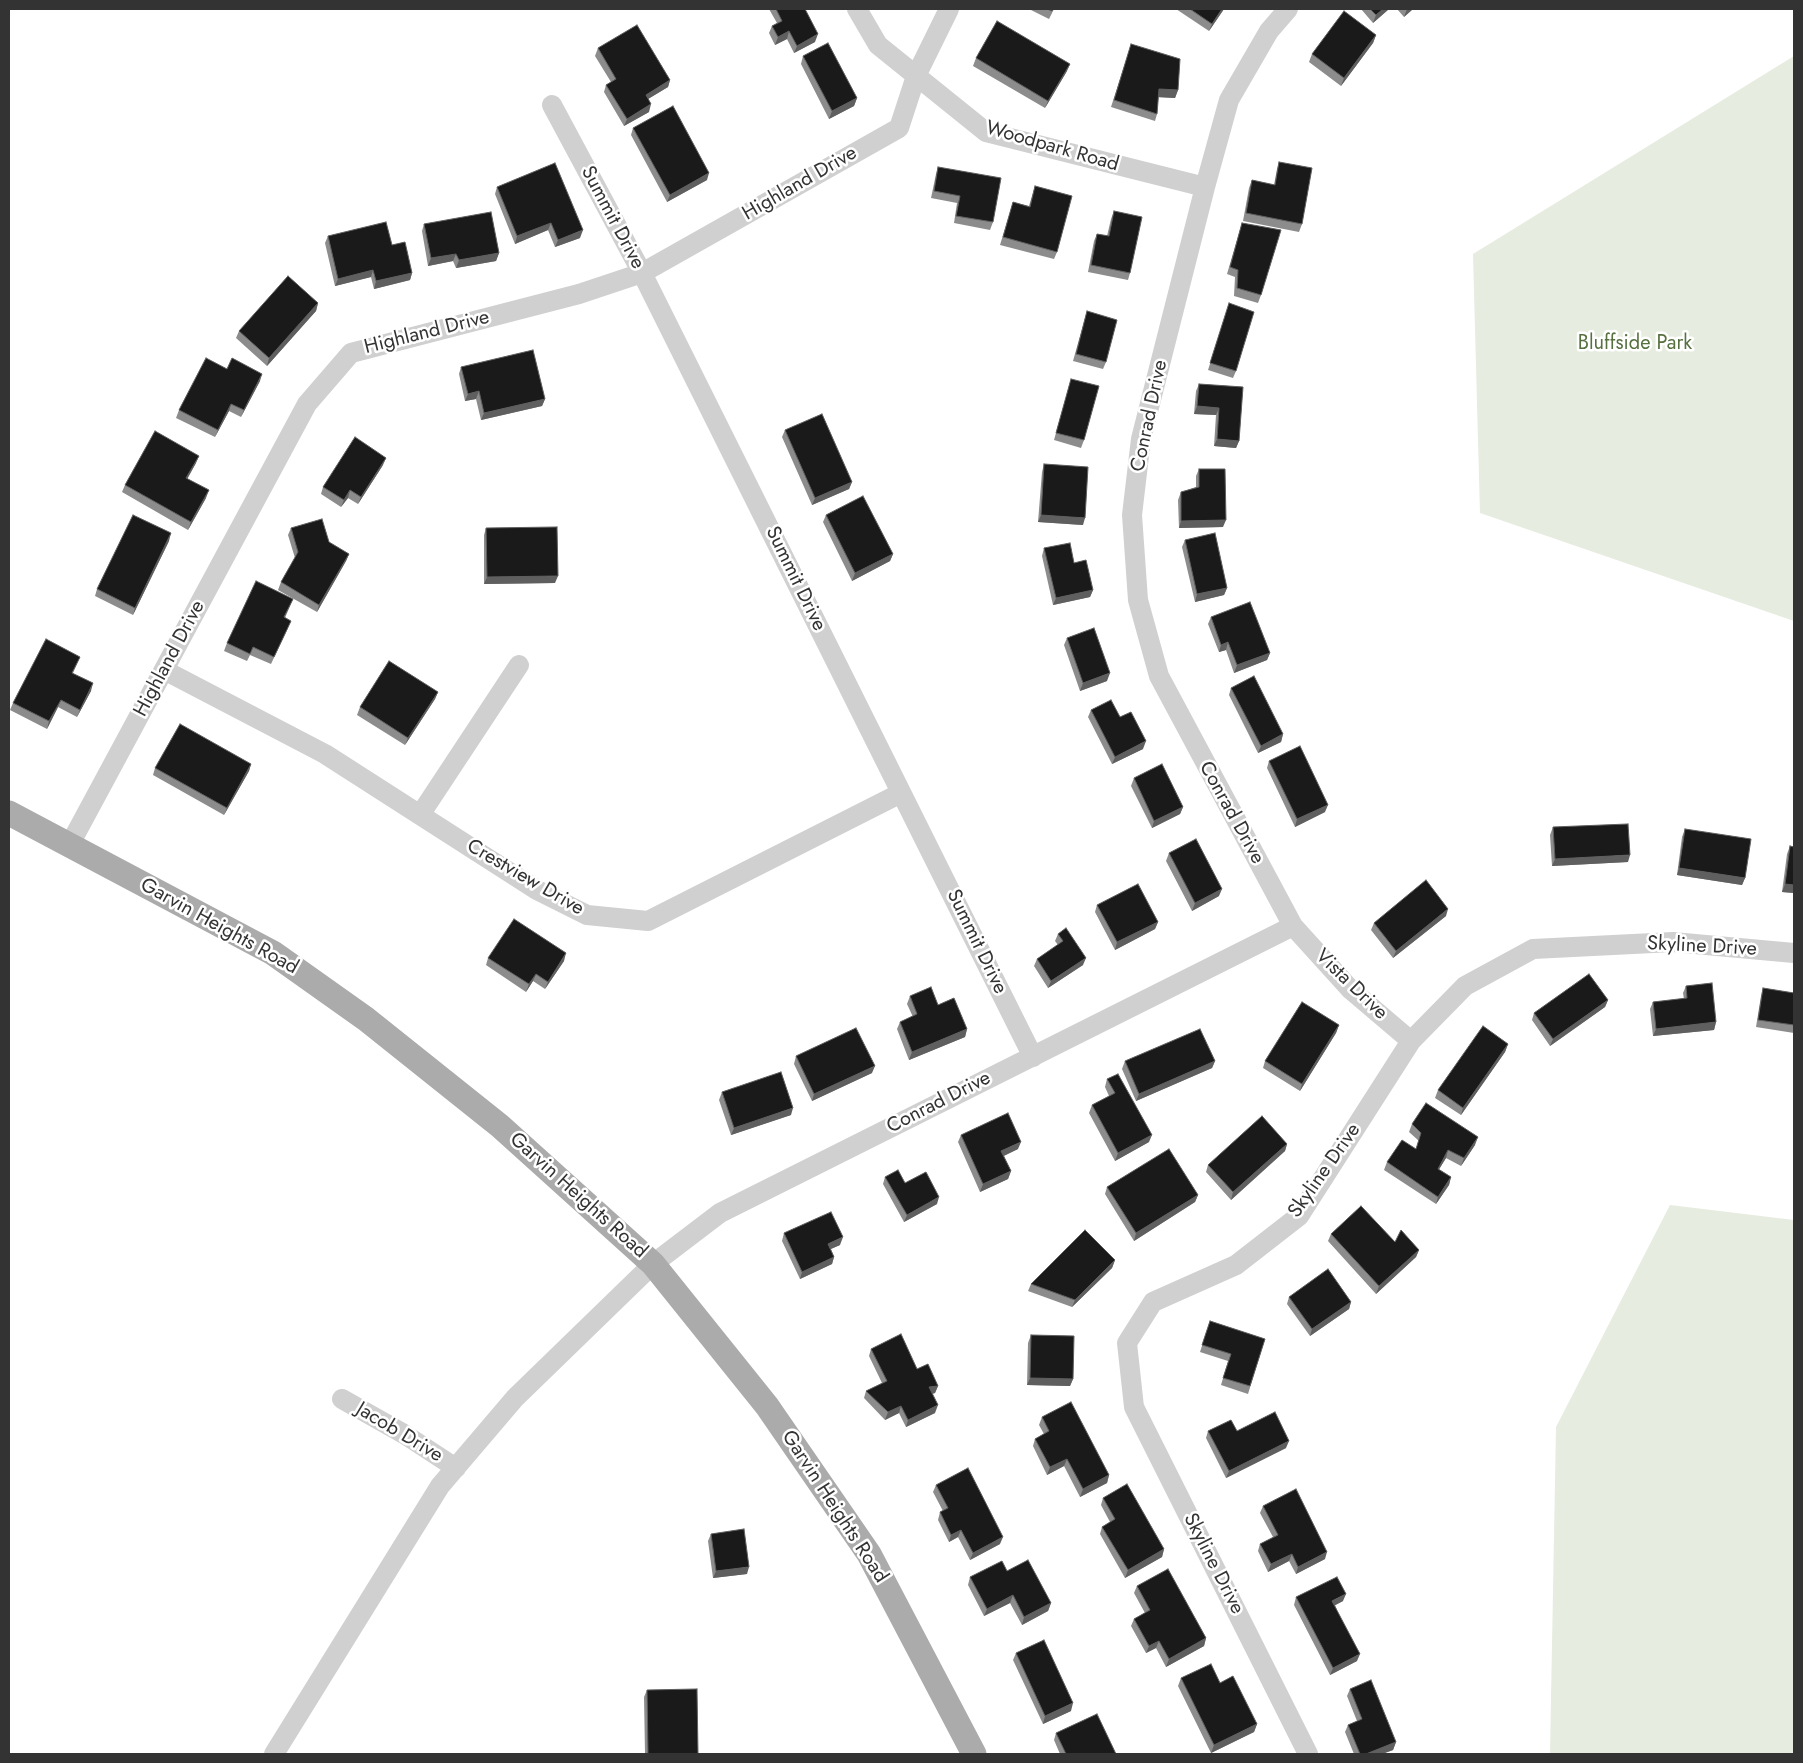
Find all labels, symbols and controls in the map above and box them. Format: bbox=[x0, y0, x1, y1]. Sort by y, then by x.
street label: Woodpark Road bbox=[983, 117, 1121, 177]
street label: Highland Drive bbox=[739, 142, 861, 226]
street label: Summit Drive bbox=[575, 162, 649, 274]
street label: Highland Drive bbox=[362, 306, 492, 360]
park label: Bluffside Park bbox=[1578, 332, 1692, 356]
street label: Conrad Drive bbox=[1126, 358, 1174, 474]
street label: Summit Drive bbox=[759, 523, 831, 635]
street label: Highland Drive bbox=[129, 597, 211, 721]
street label: Conrad Drive bbox=[1193, 758, 1269, 868]
street label: Crestview Drive bbox=[462, 835, 588, 921]
street label: Garvin Heights Road bbox=[136, 874, 302, 980]
street label: Summit Drive bbox=[940, 886, 1012, 998]
street label: Skyline Drive bbox=[1646, 932, 1758, 962]
street label: Vista Drive bbox=[1310, 945, 1392, 1025]
street label: Conrad Drive bbox=[883, 1067, 995, 1139]
street label: Skyline Drive bbox=[1284, 1119, 1366, 1223]
street label: Garvin Heights Road bbox=[504, 1128, 652, 1264]
street label: Jacob Drive bbox=[351, 1398, 447, 1468]
street label: Garvin Heights Road bbox=[776, 1426, 892, 1588]
street label: Skyline Drive bbox=[1177, 1510, 1249, 1618]

